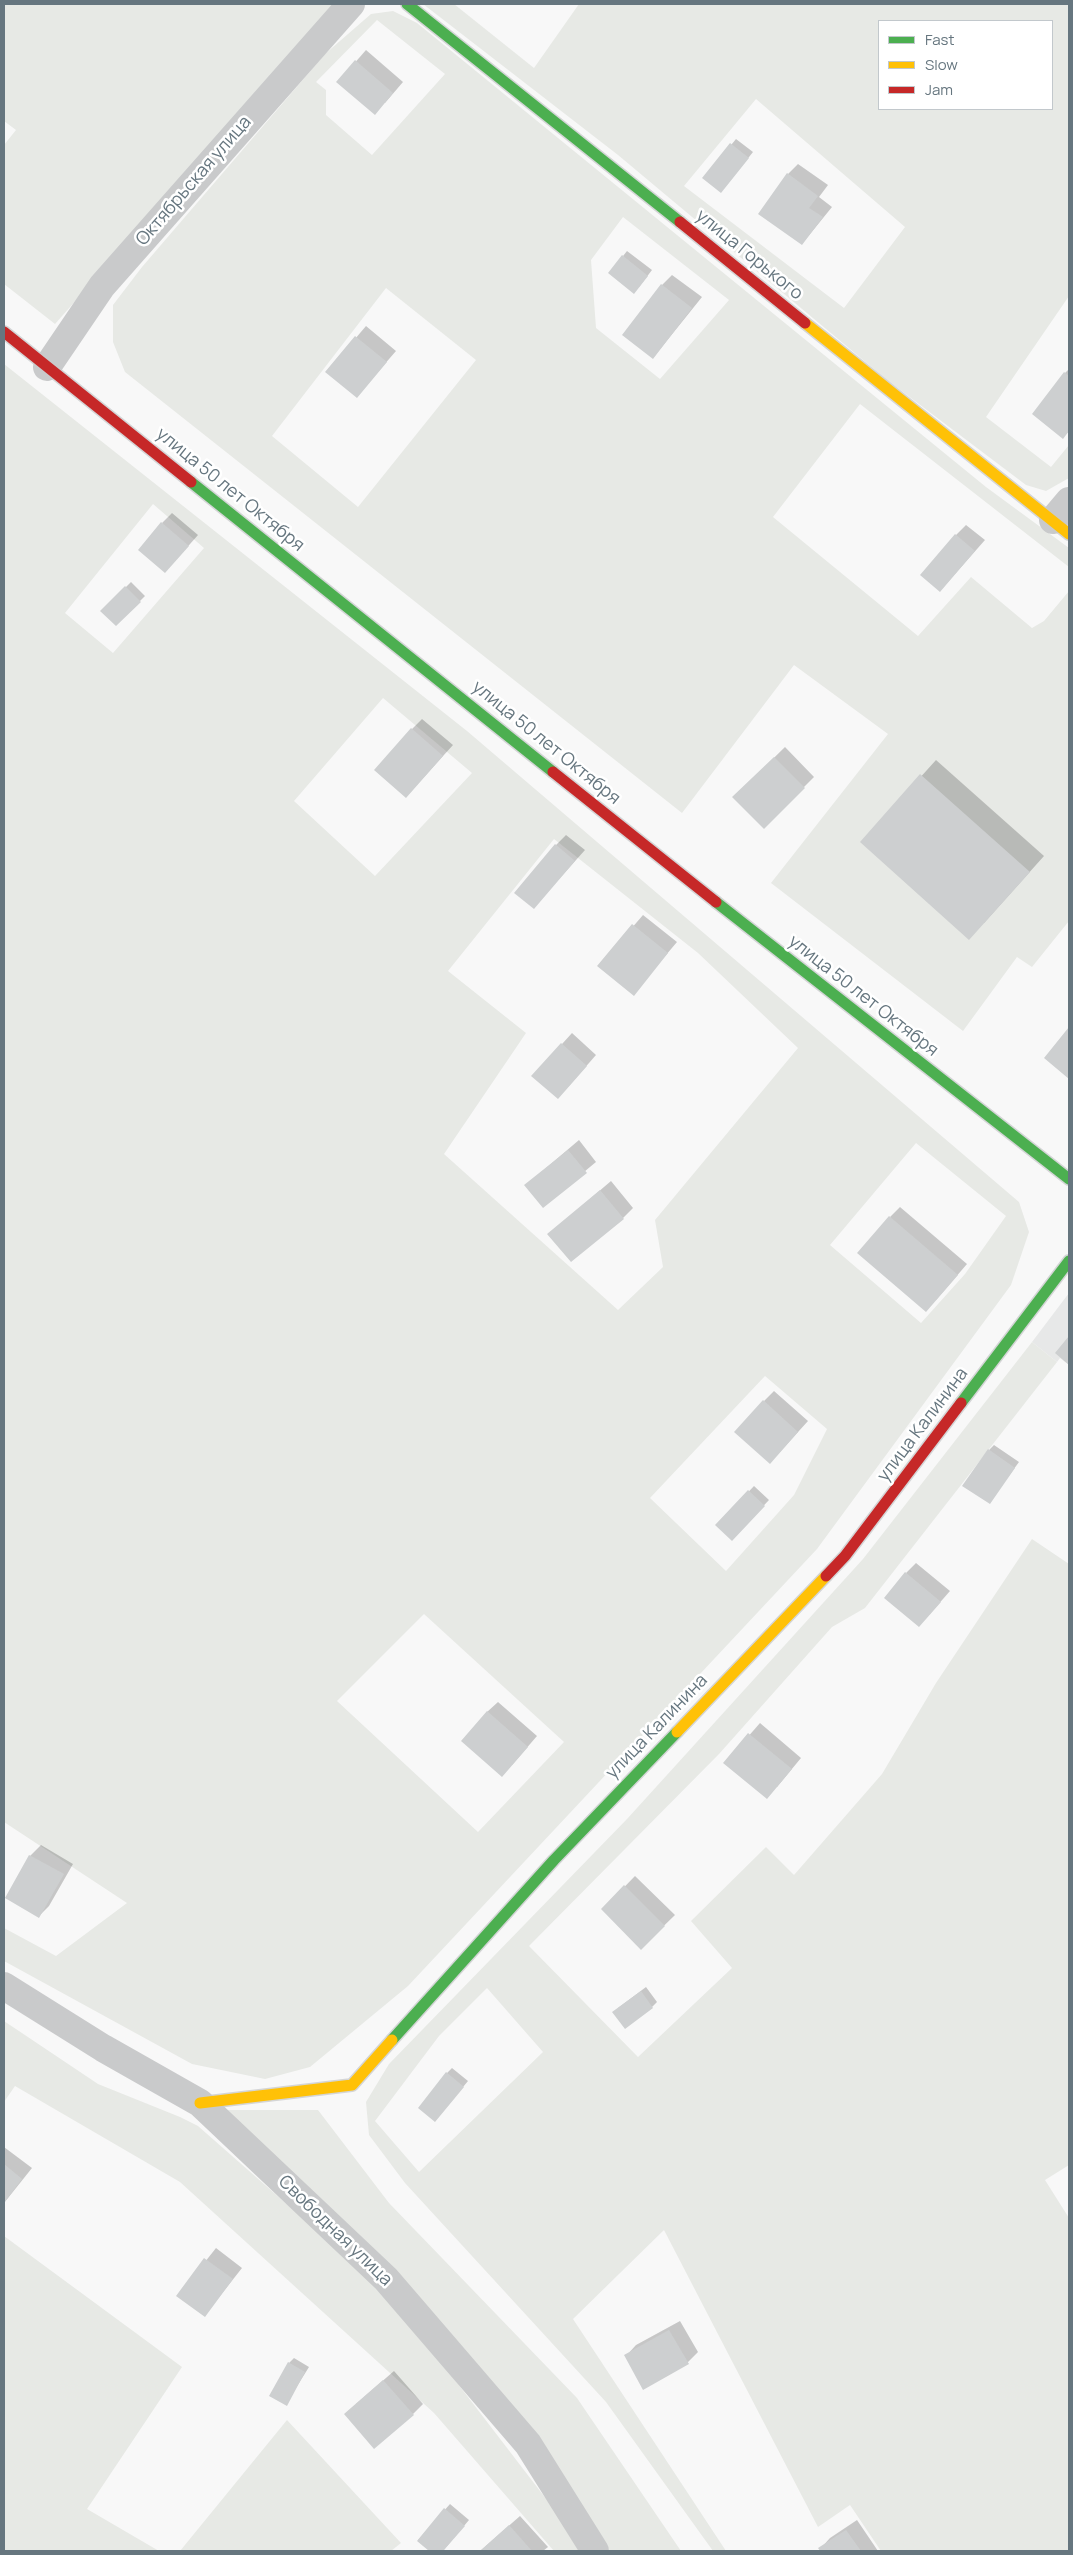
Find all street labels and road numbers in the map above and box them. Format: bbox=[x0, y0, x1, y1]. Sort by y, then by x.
street label: Октябрьская улица bbox=[132, 112, 256, 250]
street label: улица Горького bbox=[691, 205, 807, 305]
street label: улица 50 лет Октября bbox=[151, 424, 309, 556]
street label: улица 50 лет Октября bbox=[467, 677, 625, 809]
street label: улица 50 лет Октября bbox=[784, 931, 942, 1061]
street label: улица Калинина bbox=[873, 1364, 973, 1486]
street label: улица Калинина bbox=[602, 1670, 712, 1784]
street label: Свободная улица bbox=[274, 2171, 396, 2291]

